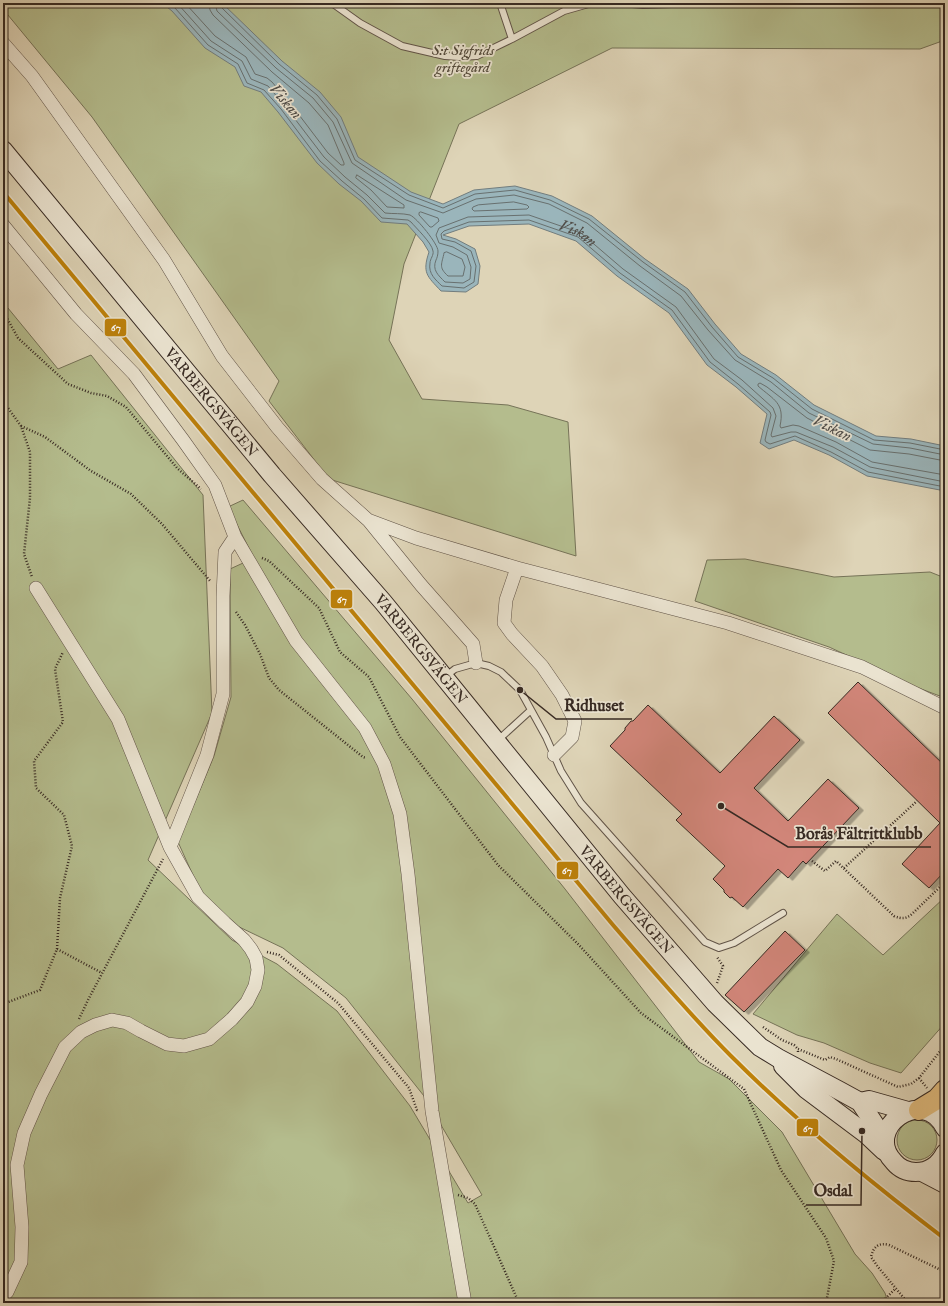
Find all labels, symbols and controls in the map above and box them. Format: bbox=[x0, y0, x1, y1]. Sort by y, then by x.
park label: S:t Sigfrids griftegård bbox=[432, 41, 495, 78]
water label: Viskan bbox=[264, 80, 306, 124]
water label: Viskan bbox=[556, 216, 601, 252]
line badge: 67 bbox=[104, 318, 127, 337]
text: 67 bbox=[111, 321, 121, 335]
street label: VARBERGSVÄGEN bbox=[160, 343, 262, 460]
water label: Viskan bbox=[809, 411, 855, 447]
line badge: 67 bbox=[330, 589, 353, 609]
street label: VARBERGSVÄGEN bbox=[370, 589, 471, 708]
text: 67 bbox=[337, 593, 347, 607]
callout: Ridhuset bbox=[556, 691, 632, 719]
text: Ridhuset bbox=[564, 697, 625, 717]
callout: Borås Fältrittklubb bbox=[788, 819, 931, 847]
text: Borås Fältrittklubb bbox=[795, 825, 923, 845]
street label: VARBERGSVÄGEN bbox=[575, 841, 677, 958]
line badge: 67 bbox=[556, 861, 579, 880]
text: 67 bbox=[562, 864, 572, 878]
line badge: 67 bbox=[796, 1118, 819, 1137]
text: 67 bbox=[803, 1122, 813, 1136]
callout: Osdal bbox=[806, 1177, 861, 1205]
text: Osdal bbox=[814, 1182, 853, 1202]

